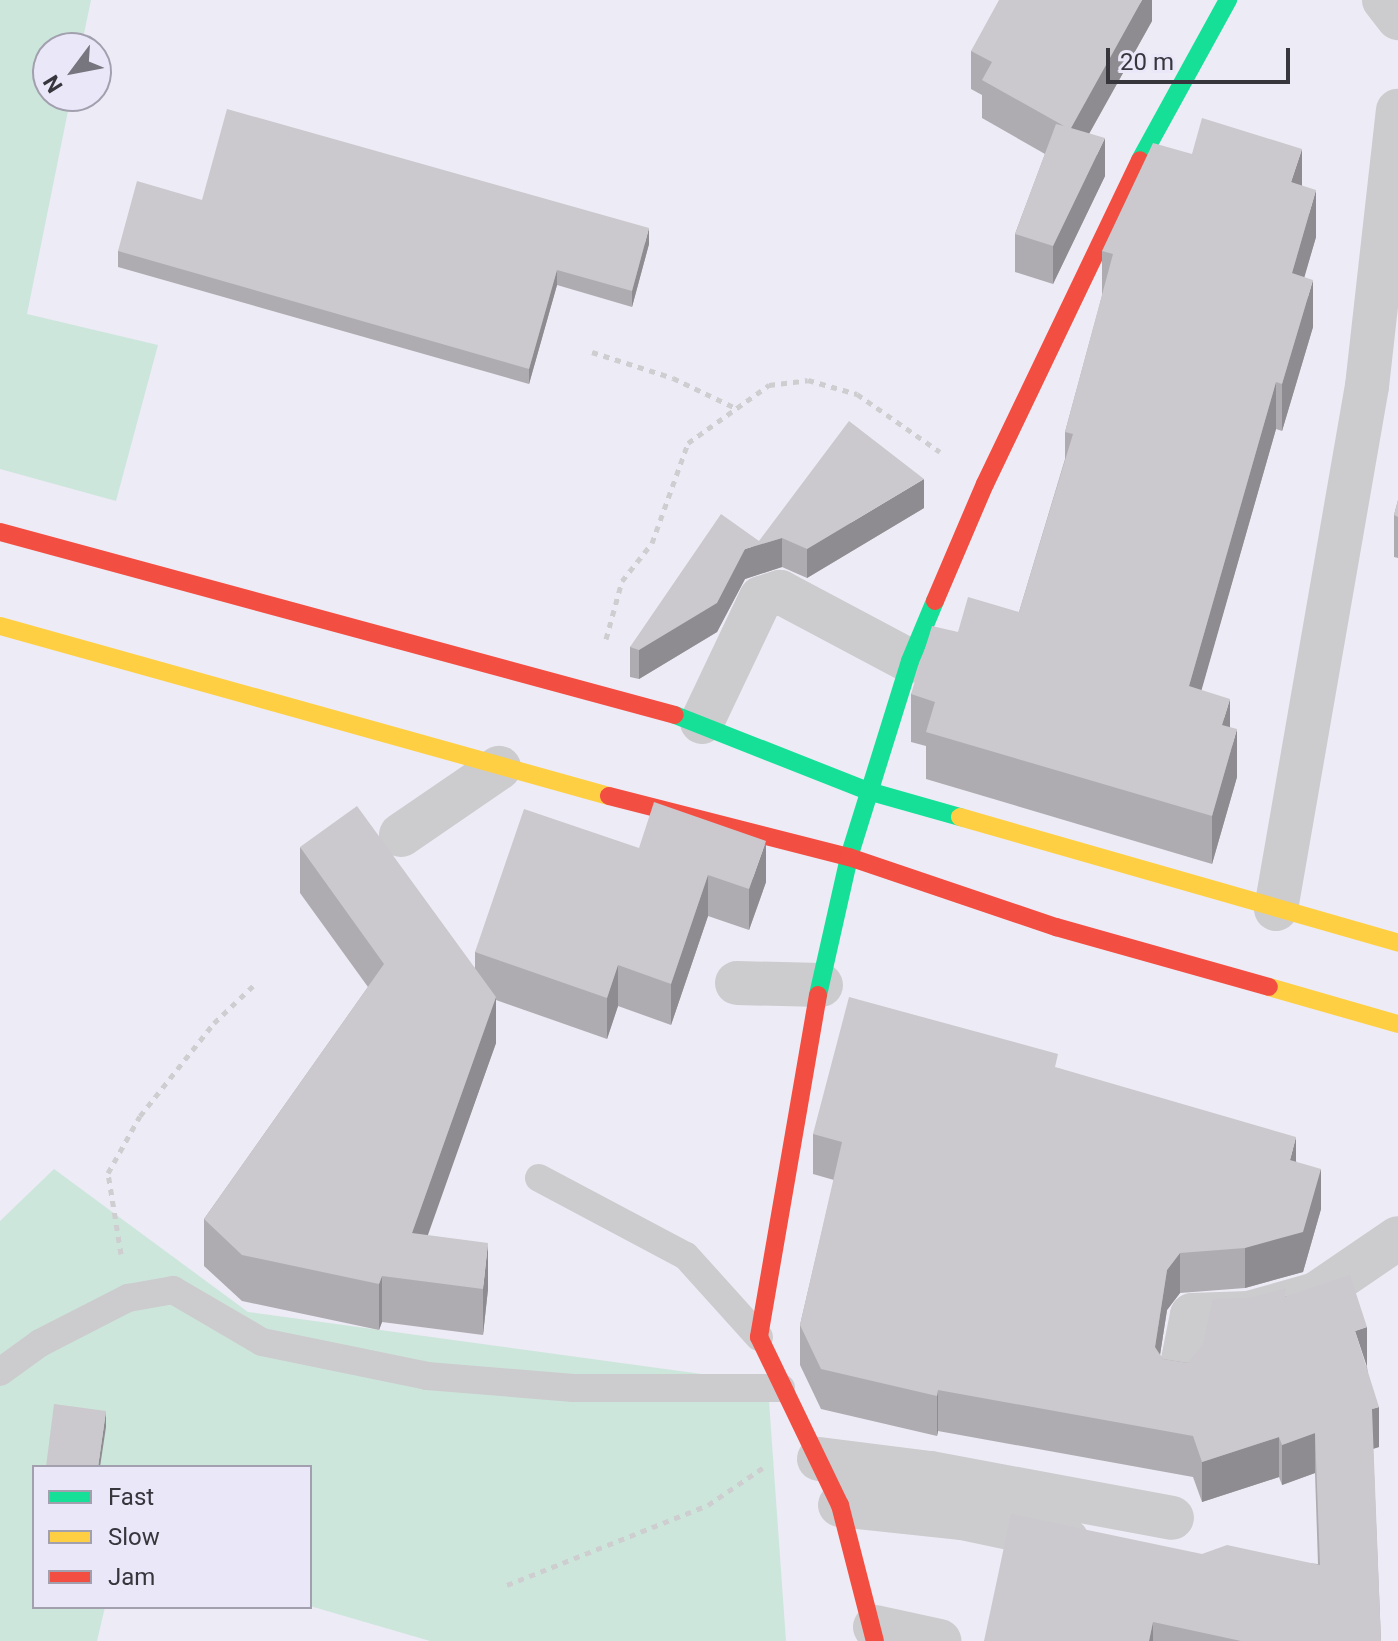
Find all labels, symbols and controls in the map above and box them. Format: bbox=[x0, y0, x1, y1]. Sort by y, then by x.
north arrow bbox=[32, 32, 112, 112]
scale bar bbox=[1110, 32, 1294, 82]
text: 20 m bbox=[1120, 48, 1174, 76]
text: N bbox=[38, 71, 68, 97]
legend bbox=[32, 1465, 312, 1609]
text: Fast bbox=[108, 1483, 154, 1511]
text: Slow bbox=[108, 1523, 160, 1551]
text: Jam bbox=[108, 1563, 155, 1591]

